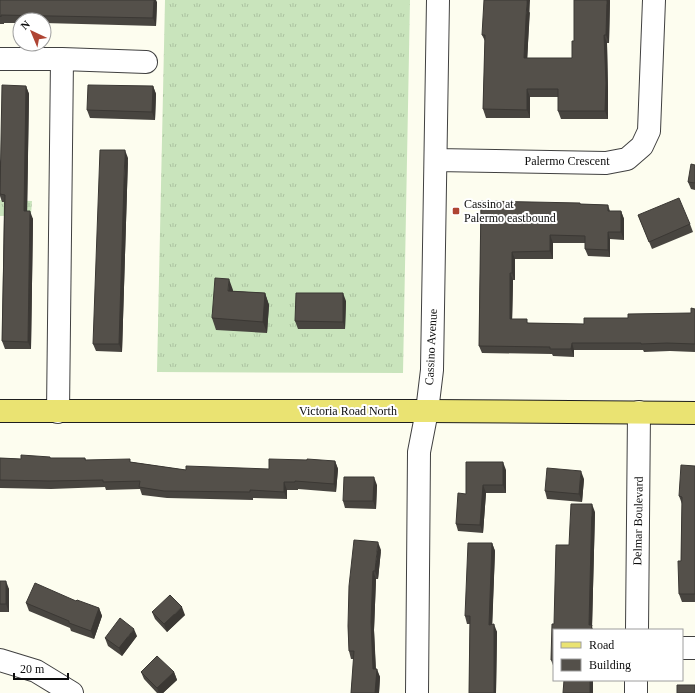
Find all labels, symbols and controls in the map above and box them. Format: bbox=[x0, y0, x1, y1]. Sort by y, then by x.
north arrow bbox=[12, 12, 52, 52]
text: N bbox=[18, 18, 32, 32]
street label: Palermo Crescent bbox=[525, 154, 610, 168]
place label: Cassino at Palermo eastbound bbox=[464, 197, 556, 225]
marker: Cassino at Palermo eastbound bbox=[451, 206, 461, 216]
street label: Cassino Avenue bbox=[422, 308, 440, 386]
street label: Victoria Road North bbox=[299, 404, 397, 418]
street label: Delmar Boulevard bbox=[630, 476, 646, 566]
legend bbox=[553, 629, 683, 681]
text: Road bbox=[589, 638, 614, 652]
scale bar bbox=[14, 655, 68, 681]
text: Building bbox=[589, 658, 631, 672]
text: 20 m bbox=[20, 662, 45, 676]

